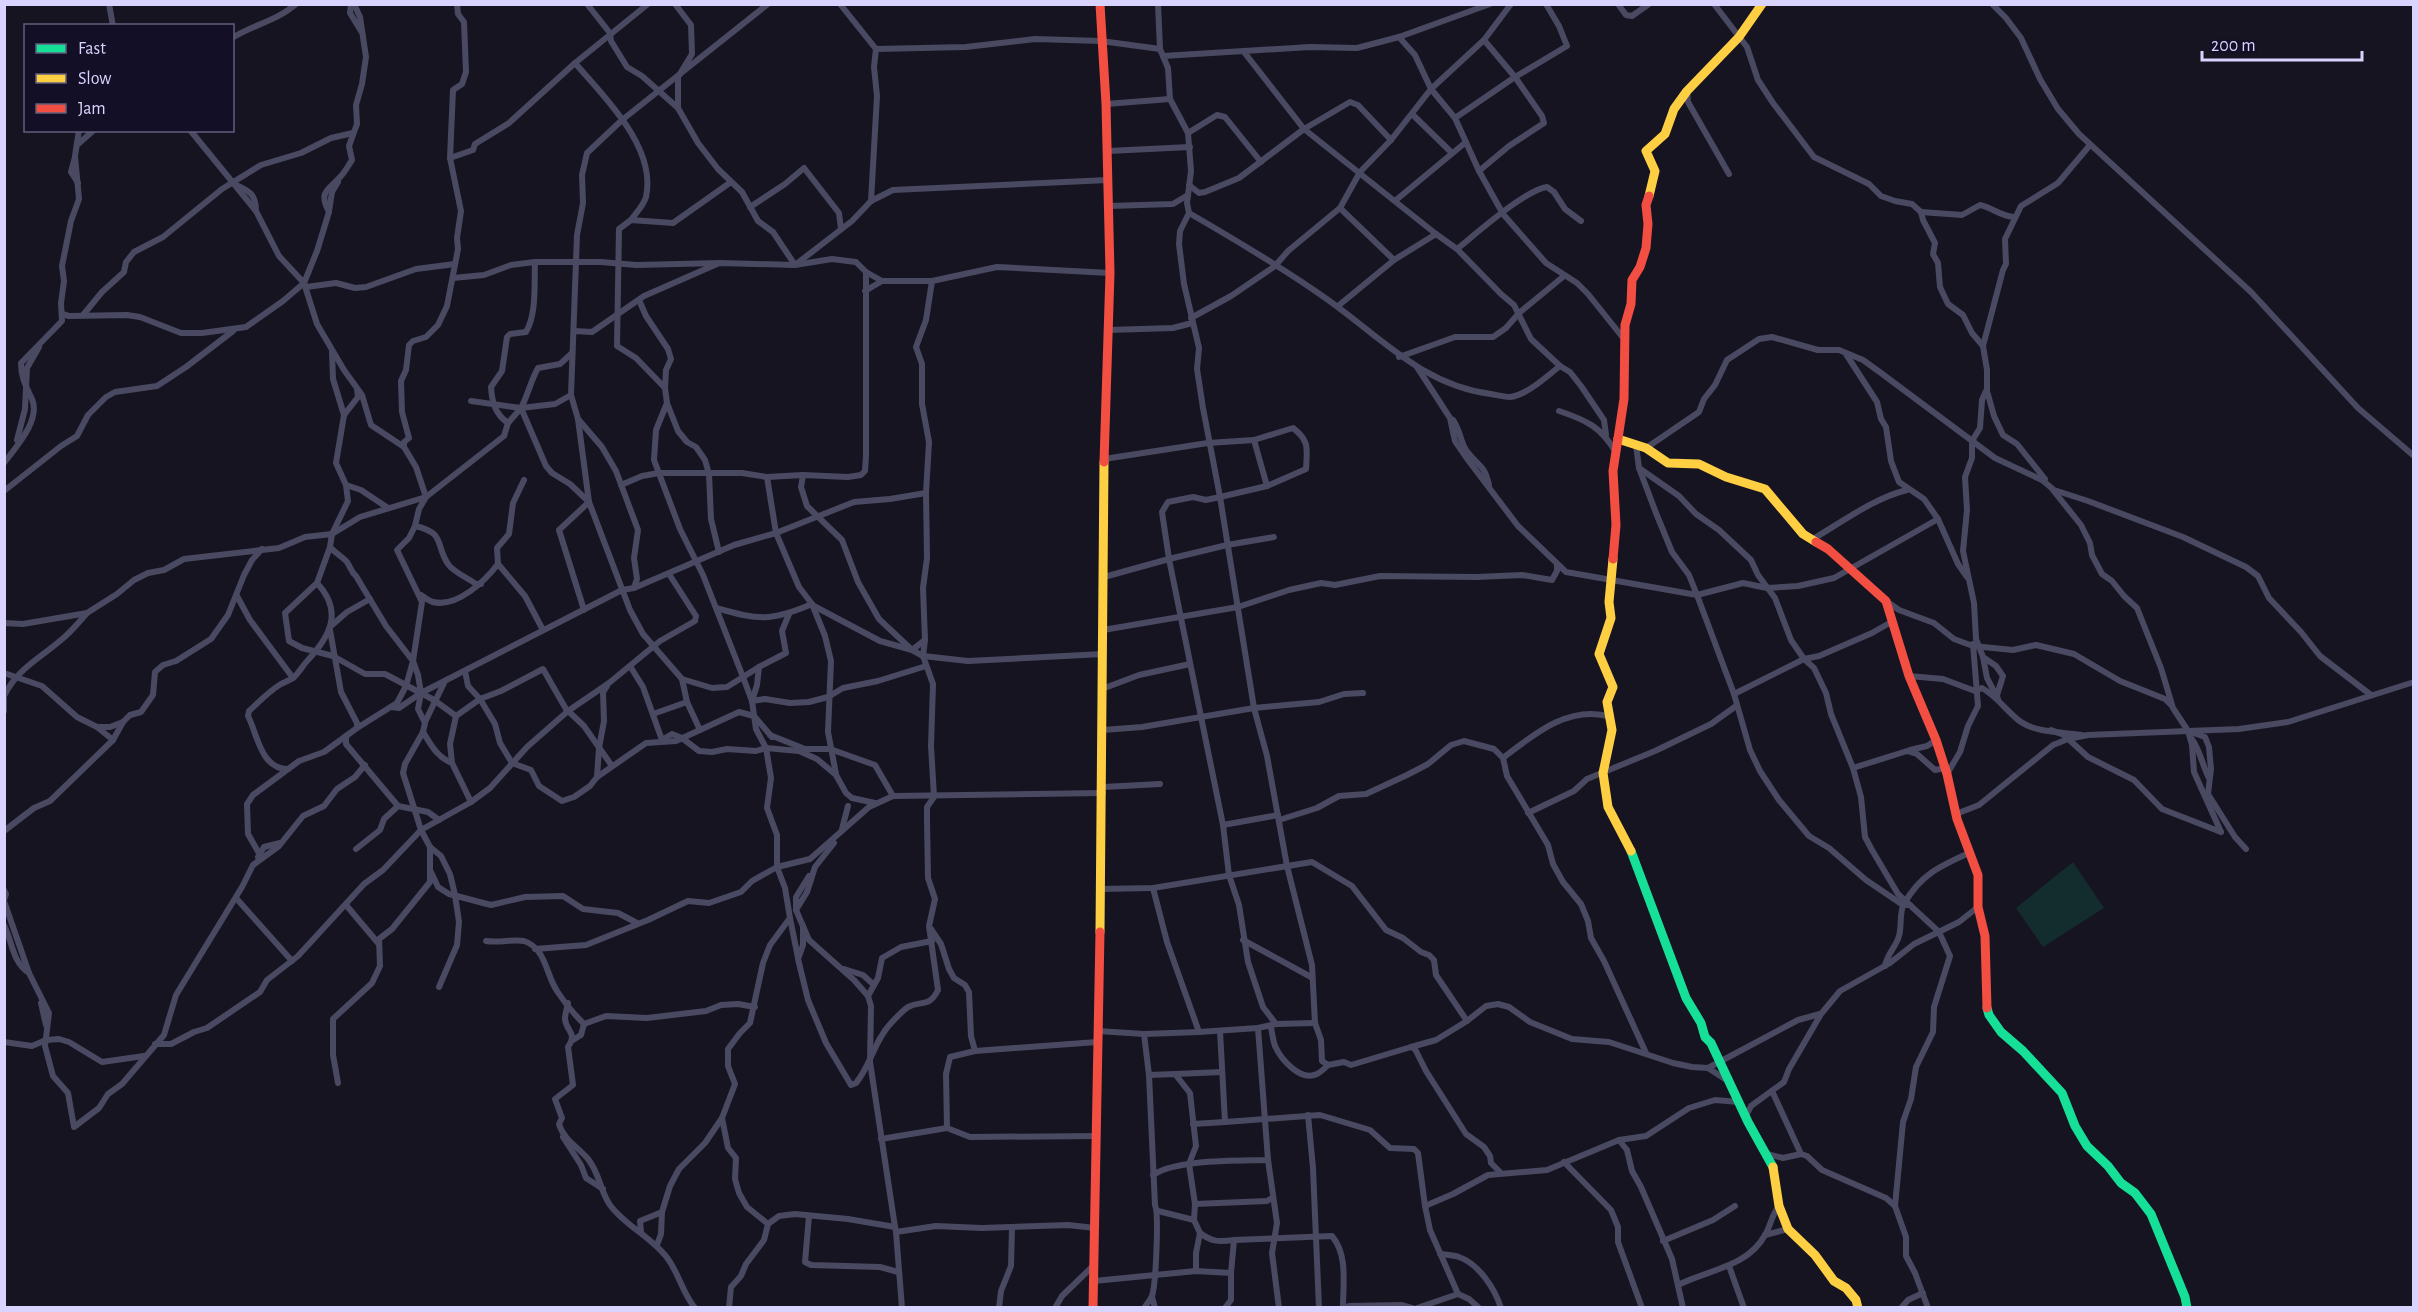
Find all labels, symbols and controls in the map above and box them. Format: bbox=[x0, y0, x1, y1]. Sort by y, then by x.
legend bbox=[24, 24, 234, 132]
scale bar bbox=[2202, 24, 2362, 62]
text: 200 m bbox=[2211, 37, 2256, 55]
text: Fast bbox=[78, 40, 106, 58]
text: Slow bbox=[78, 70, 111, 88]
text: Jam bbox=[78, 100, 106, 118]

